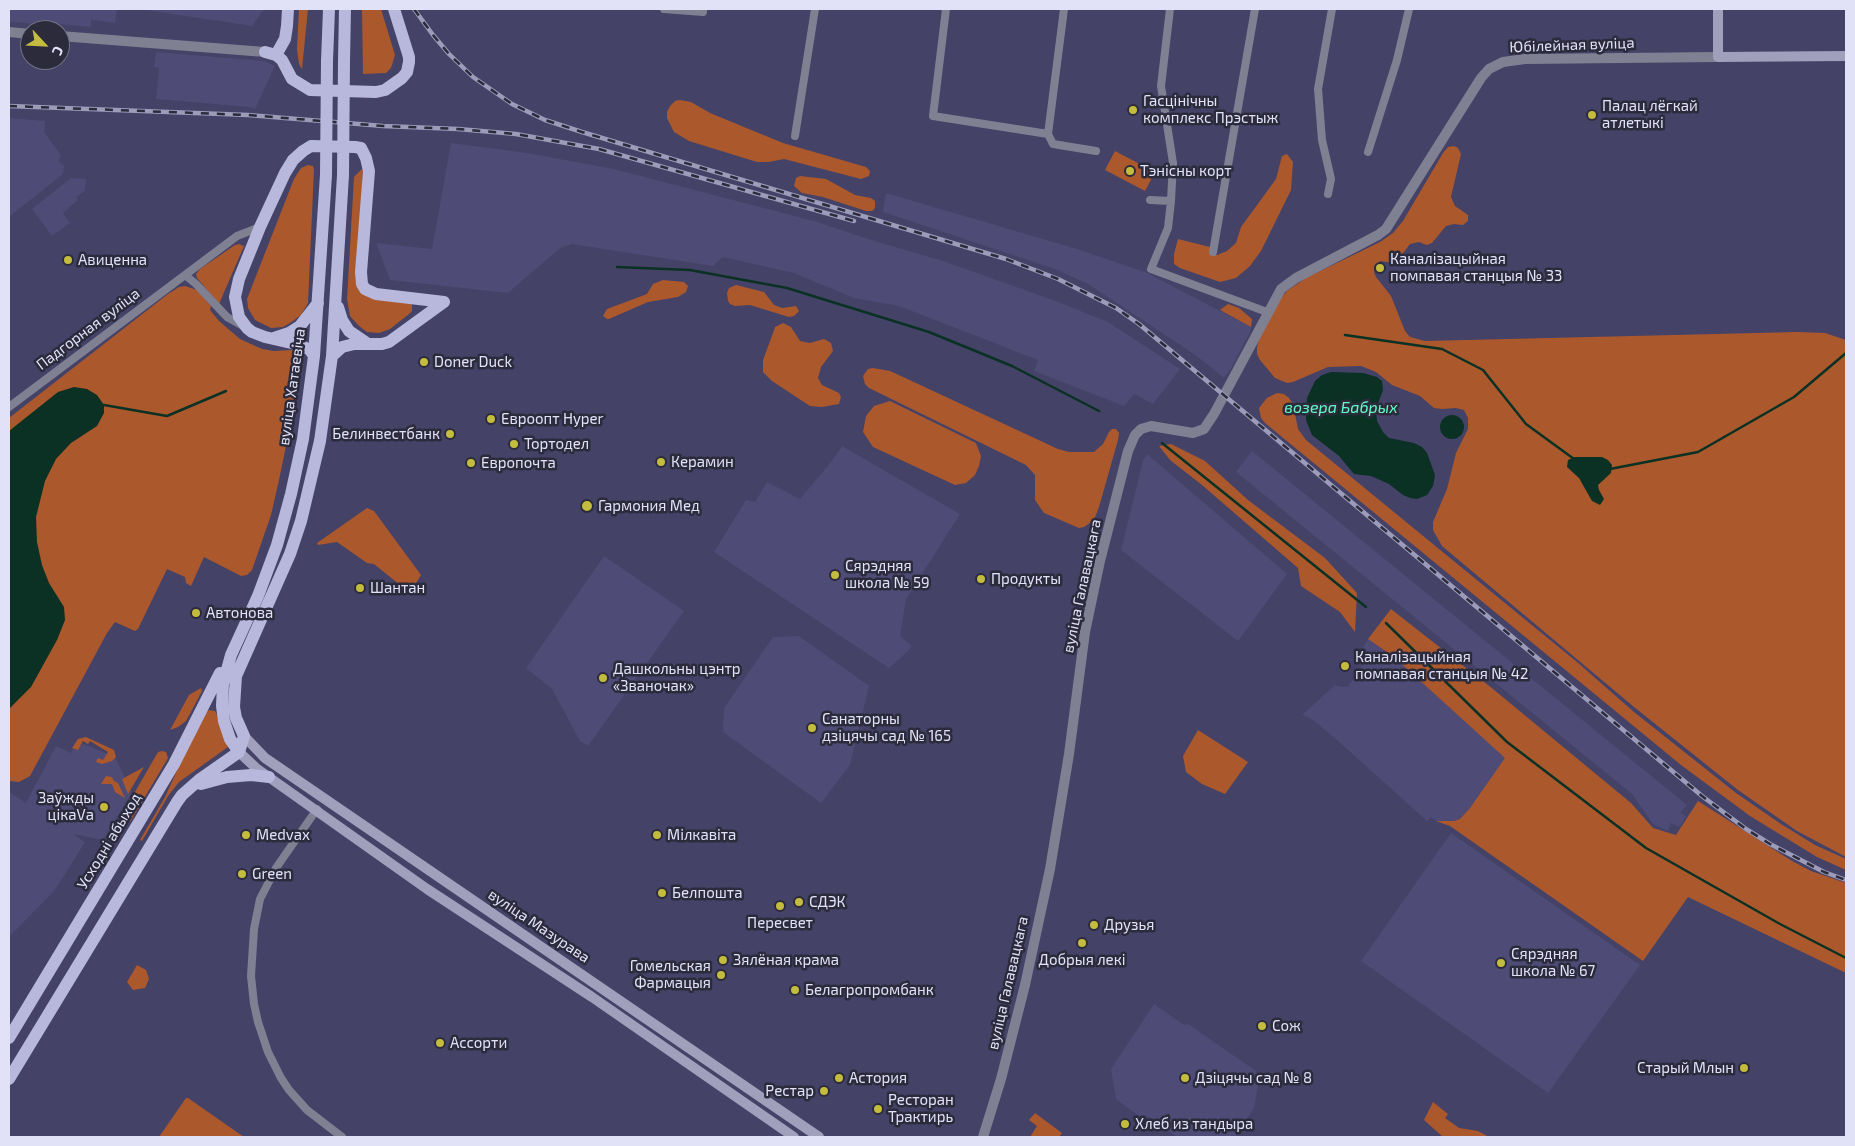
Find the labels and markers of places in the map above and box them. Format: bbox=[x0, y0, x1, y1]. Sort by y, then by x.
place label: Гасцінічны комплекс Прэстыж bbox=[1143, 92, 1278, 127]
place label: Палац лёгкай атлетыкі bbox=[1602, 97, 1698, 132]
marker: Гасцінічны комплекс Прэстыж bbox=[1127, 104, 1139, 116]
marker: Палац лёгкай атлетыкі bbox=[1586, 109, 1598, 121]
place label: Тэнісны корт bbox=[1140, 162, 1232, 180]
marker: Тэнісны корт bbox=[1124, 165, 1136, 177]
place label: Каналізацыйная помпавая станцыя № 33 bbox=[1390, 250, 1562, 285]
place label: Авиценна bbox=[78, 251, 147, 269]
marker: Авиценна bbox=[62, 254, 74, 266]
marker: Каналізацыйная помпавая станцыя № 33 bbox=[1374, 262, 1386, 274]
place label: Doner Duck bbox=[434, 353, 512, 371]
marker: Doner Duck bbox=[418, 356, 430, 368]
place label: Евроопт Hyper bbox=[501, 410, 604, 428]
marker: Евроопт Hyper bbox=[485, 413, 497, 425]
place label: Белинвестбанк bbox=[332, 425, 440, 443]
marker: Белинвестбанк bbox=[444, 428, 456, 440]
place label: Тортодел bbox=[524, 435, 589, 453]
marker: Тортодел bbox=[508, 438, 520, 450]
place label: Керамин bbox=[671, 453, 734, 471]
place label: Европочта bbox=[481, 454, 556, 472]
marker: Керамин bbox=[655, 456, 667, 468]
marker: Европочта bbox=[465, 457, 477, 469]
place label: Гармония Мед bbox=[598, 497, 700, 515]
marker: Гармония Мед bbox=[580, 499, 594, 513]
place label: Сярэдняя школа № 59 bbox=[845, 557, 930, 592]
marker: Сярэдняя школа № 59 bbox=[829, 569, 841, 581]
place label: Продукты bbox=[991, 570, 1061, 588]
marker: Продукты bbox=[975, 573, 987, 585]
place label: Шантан bbox=[370, 579, 425, 597]
marker: Шантан bbox=[354, 582, 366, 594]
place label: Автонова bbox=[206, 604, 273, 622]
marker: Автонова bbox=[190, 607, 202, 619]
place label: Каналізацыйная помпавая станцыя № 42 bbox=[1355, 648, 1528, 683]
place label: Дашкольны цэнтр «Званочак» bbox=[613, 660, 741, 695]
marker: Каналізацыйная помпавая станцыя № 42 bbox=[1339, 660, 1351, 672]
marker: Дашкольны цэнтр «Званочак» bbox=[597, 672, 609, 684]
place label: Санаторны дзіцячы сад № 165 bbox=[822, 710, 951, 745]
marker: Санаторны дзіцячы сад № 165 bbox=[806, 722, 818, 734]
place label: Заўжды цікаVа bbox=[38, 789, 94, 824]
marker: Заўжды цікаVа bbox=[98, 801, 110, 813]
place label: Medvax bbox=[256, 826, 310, 844]
place label: Мілкавіта bbox=[667, 826, 736, 844]
marker: Medvax bbox=[240, 829, 252, 841]
marker: Мілкавіта bbox=[651, 829, 663, 841]
place label: Green bbox=[252, 865, 292, 883]
marker: Green bbox=[236, 868, 248, 880]
place label: Белпошта bbox=[672, 884, 742, 902]
marker: Белпошта bbox=[656, 887, 668, 899]
place label: СДЭК bbox=[809, 893, 846, 911]
marker: СДЭК bbox=[793, 896, 805, 908]
marker: Пересвет bbox=[774, 900, 786, 912]
place label: Пересвет bbox=[747, 914, 813, 932]
place label: Друзья bbox=[1104, 916, 1154, 934]
marker: Друзья bbox=[1088, 919, 1100, 931]
marker: Добрыя лекі bbox=[1076, 937, 1088, 949]
place label: Сярэдняя школа № 67 bbox=[1511, 945, 1595, 980]
place label: Зялёная крама bbox=[733, 951, 839, 969]
place label: Добрыя лекі bbox=[1039, 951, 1125, 969]
marker: Зялёная крама bbox=[717, 954, 729, 966]
place label: Гомельская Фармацыя bbox=[630, 957, 711, 992]
marker: Сярэдняя школа № 67 bbox=[1495, 957, 1507, 969]
marker: Гомельская Фармацыя bbox=[715, 969, 727, 981]
place label: Белагропромбанк bbox=[805, 981, 934, 999]
marker: Белагропромбанк bbox=[789, 984, 801, 996]
place label: Сож bbox=[1272, 1017, 1301, 1035]
marker: Сож bbox=[1256, 1020, 1268, 1032]
place label: Ассорти bbox=[450, 1034, 507, 1052]
marker: Ассорти bbox=[434, 1037, 446, 1049]
place label: Старый Млын bbox=[1637, 1059, 1734, 1077]
marker: Старый Млын bbox=[1738, 1062, 1750, 1074]
place label: Астория bbox=[849, 1069, 907, 1087]
place label: Дзіцячы сад № 8 bbox=[1195, 1069, 1312, 1087]
marker: Астория bbox=[833, 1072, 845, 1084]
marker: Дзіцячы сад № 8 bbox=[1179, 1072, 1191, 1084]
place label: Рестар bbox=[765, 1082, 814, 1100]
marker: Рестар bbox=[818, 1085, 830, 1097]
place label: Ресторан Трактирь bbox=[888, 1091, 954, 1126]
marker: Ресторан Трактирь bbox=[872, 1103, 884, 1115]
place label: Хлеб из тандыра bbox=[1135, 1115, 1253, 1133]
marker: Хлеб из тандыра bbox=[1119, 1118, 1131, 1130]

